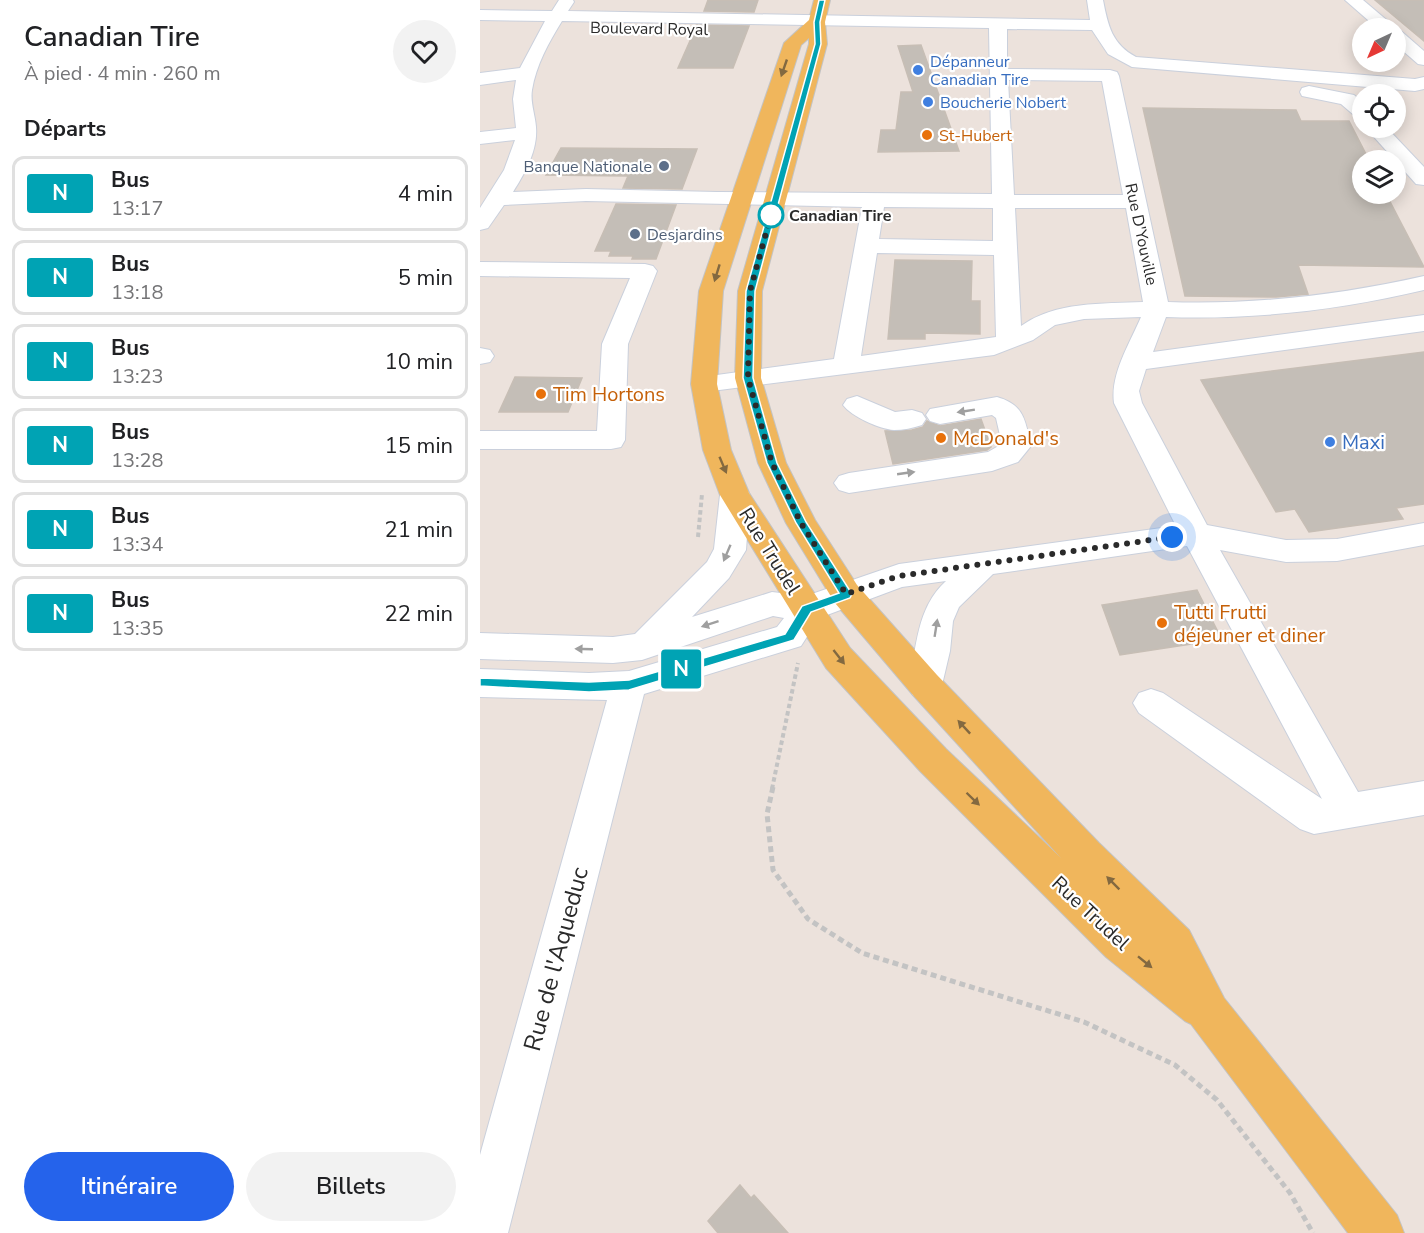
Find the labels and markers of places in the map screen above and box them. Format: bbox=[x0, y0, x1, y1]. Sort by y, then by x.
place label: Dépanneur Canadian Tire bbox=[930, 51, 1029, 91]
marker: Dépanneur Canadian Tire bbox=[911, 63, 925, 77]
place label: Boucherie Nobert bbox=[940, 92, 1066, 114]
marker: Boucherie Nobert bbox=[921, 95, 935, 109]
place label: St-Hubert bbox=[939, 125, 1012, 147]
marker: St-Hubert bbox=[920, 128, 934, 142]
place label: Banque Nationale bbox=[523, 156, 652, 178]
marker: Banque Nationale bbox=[657, 159, 671, 173]
marker: Canadian Tire bbox=[758, 202, 784, 228]
place label: Canadian Tire bbox=[789, 205, 892, 227]
place label: Desjardins bbox=[647, 224, 723, 246]
marker: Desjardins bbox=[628, 227, 642, 241]
place label: Tim Hortons bbox=[553, 381, 665, 408]
marker: Tim Hortons bbox=[534, 387, 548, 401]
place label: McDonald's bbox=[953, 425, 1059, 452]
place label: Maxi bbox=[1342, 429, 1385, 456]
marker: McDonald's bbox=[934, 431, 948, 445]
marker: Maxi bbox=[1323, 435, 1337, 449]
place label: Tutti Frutti déjeuner et diner bbox=[1174, 599, 1325, 649]
marker: Tutti Frutti déjeuner et diner bbox=[1155, 616, 1169, 630]

